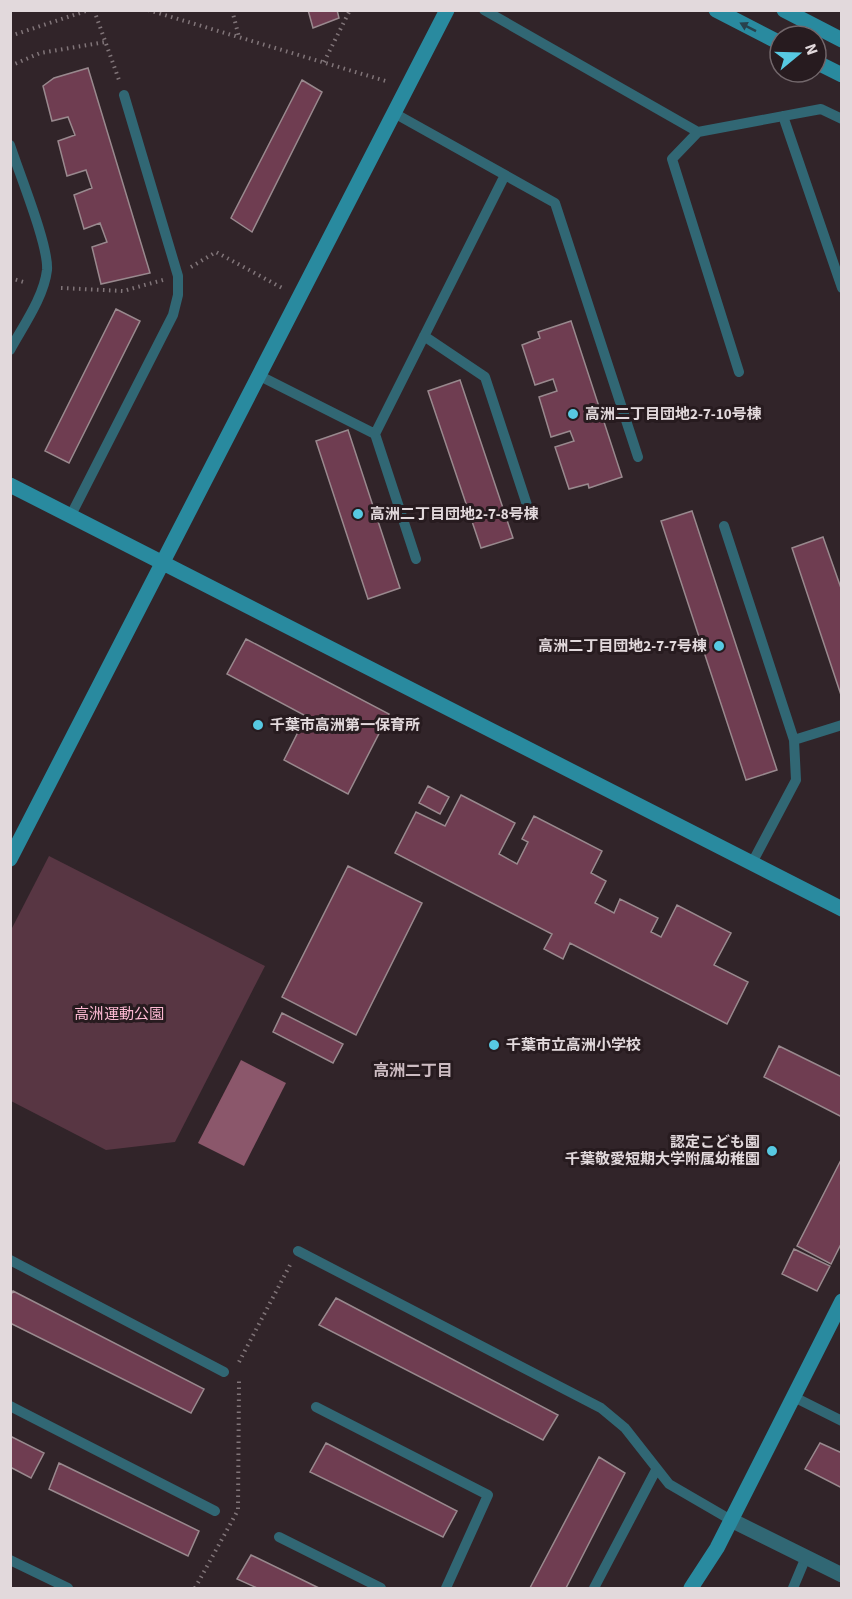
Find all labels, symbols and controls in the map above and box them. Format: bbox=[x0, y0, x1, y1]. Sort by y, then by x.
one-way arrow bbox=[739, 22, 756, 32]
north arrow bbox=[768, 24, 828, 84]
text: N bbox=[799, 41, 823, 58]
place label: 高洲二丁目団地2-7-10号棟 bbox=[585, 404, 762, 425]
marker: 高洲二丁目団地2-7-10号棟 bbox=[566, 407, 580, 421]
place label: 高洲二丁目団地2-7-8号棟 bbox=[370, 504, 539, 525]
marker: 高洲二丁目団地2-7-8号棟 bbox=[351, 507, 365, 521]
place label: 高洲二丁目団地2-7-7号棟 bbox=[538, 636, 707, 657]
marker: 高洲二丁目団地2-7-7号棟 bbox=[712, 639, 726, 653]
place label: 千葉市高洲第一保育所 bbox=[270, 715, 420, 736]
marker: 千葉市高洲第一保育所 bbox=[251, 718, 265, 732]
park label: 高洲運動公園 bbox=[74, 1004, 164, 1025]
place label: 千葉市立高洲小学校 bbox=[506, 1035, 641, 1056]
marker: 千葉市立高洲小学校 bbox=[487, 1038, 501, 1052]
district label: 高洲二丁目 bbox=[373, 1060, 453, 1082]
place label: 認定こども園 千葉敬愛短期大学附属幼稚園 bbox=[565, 1132, 760, 1170]
marker: 認定こども園 千葉敬愛短期大学附属幼稚園 bbox=[765, 1144, 779, 1158]

